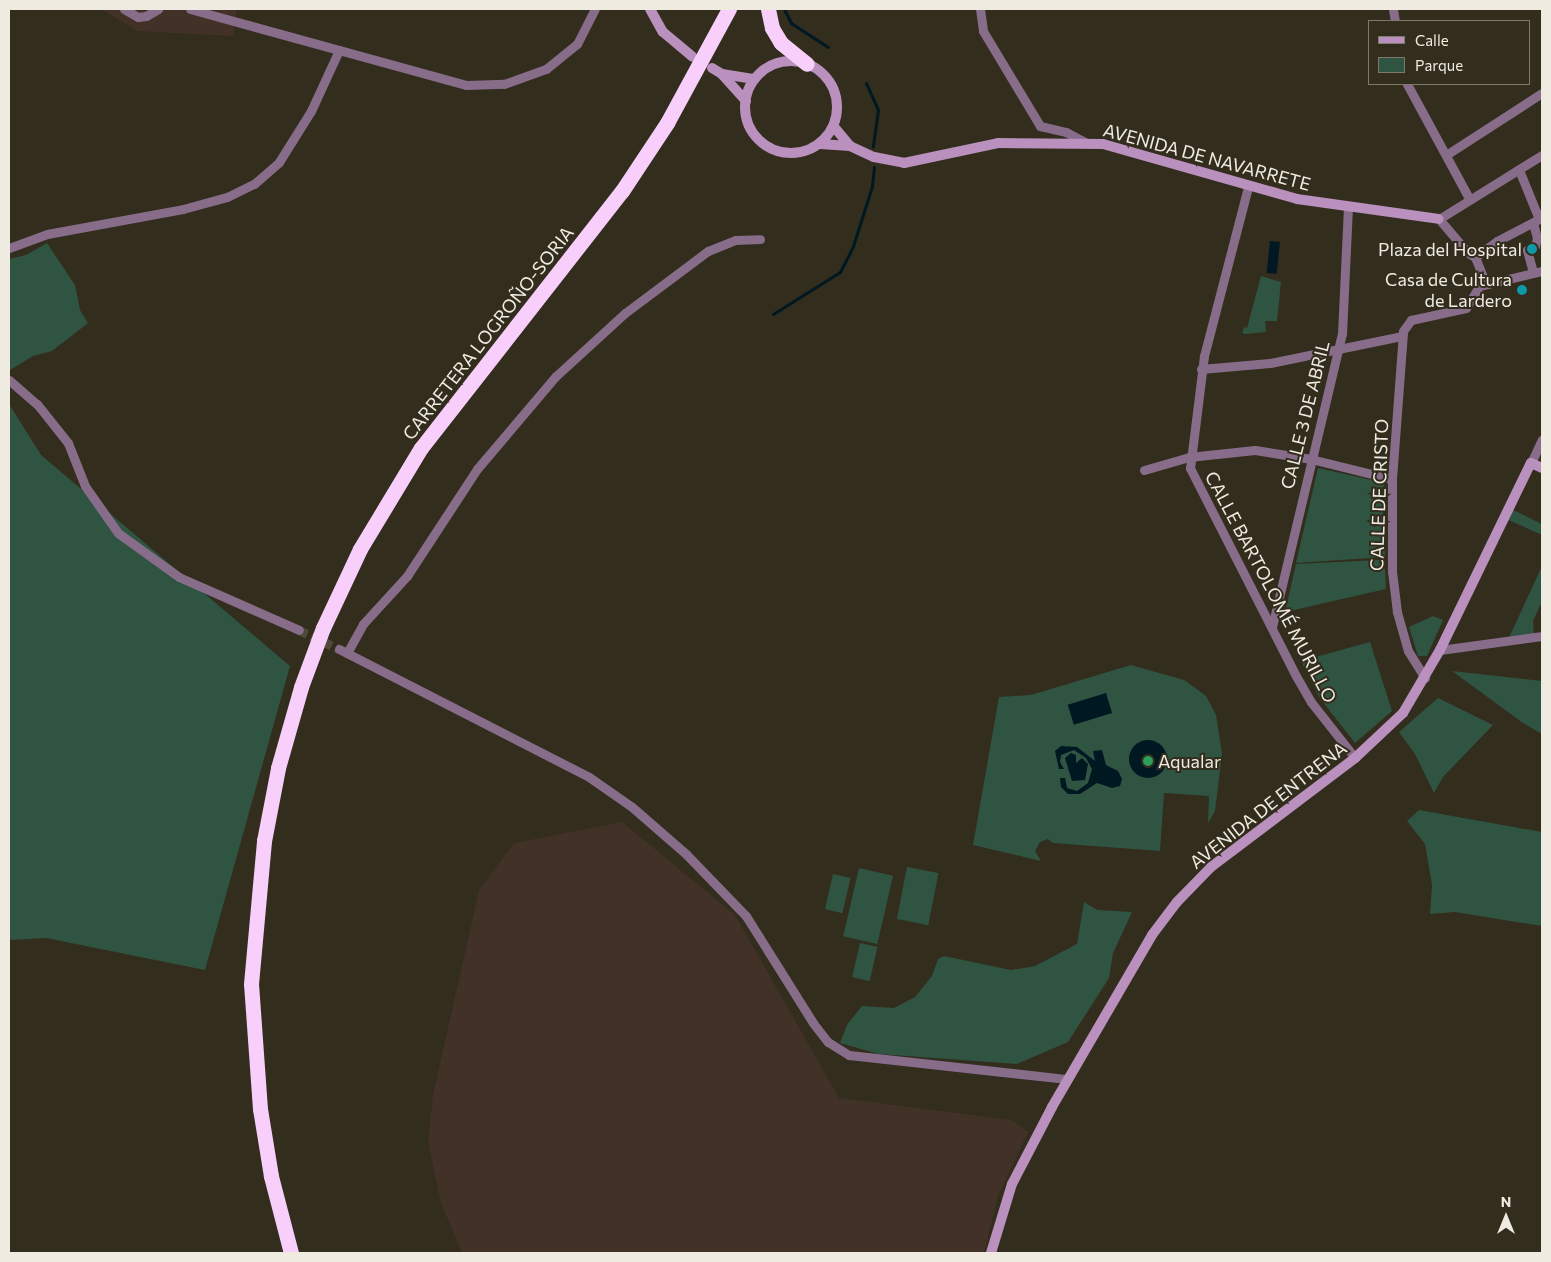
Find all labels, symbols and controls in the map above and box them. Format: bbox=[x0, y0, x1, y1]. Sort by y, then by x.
legend bbox=[1368, 20, 1531, 85]
text: Calle bbox=[1415, 31, 1449, 49]
text: Parque bbox=[1415, 56, 1463, 74]
street label: AVENIDA DE NAVARRETE bbox=[1101, 119, 1313, 195]
street label: CARRETERA LOGROÑO-SORIA bbox=[398, 222, 578, 444]
place label: Plaza del Hospital bbox=[1378, 238, 1522, 260]
marker: Plaza del Hospital bbox=[1526, 243, 1538, 255]
place label: Casa de Cultura de Lardero bbox=[1385, 269, 1512, 312]
marker: Casa de Cultura de Lardero bbox=[1516, 284, 1528, 296]
street label: CALLE 3 DE ABRIL bbox=[1276, 339, 1334, 491]
street label: CALLE DE CRISTO bbox=[1366, 419, 1392, 571]
street label: CALLE BARTOLOMÉ MURILLO bbox=[1201, 468, 1341, 706]
street label: AVENIDA DE ENTRENA bbox=[1185, 737, 1351, 873]
place label: Aqualar bbox=[1158, 750, 1221, 772]
marker: Aqualar bbox=[1142, 755, 1154, 767]
north arrow bbox=[1481, 1192, 1531, 1242]
text: N bbox=[1501, 1193, 1511, 1210]

